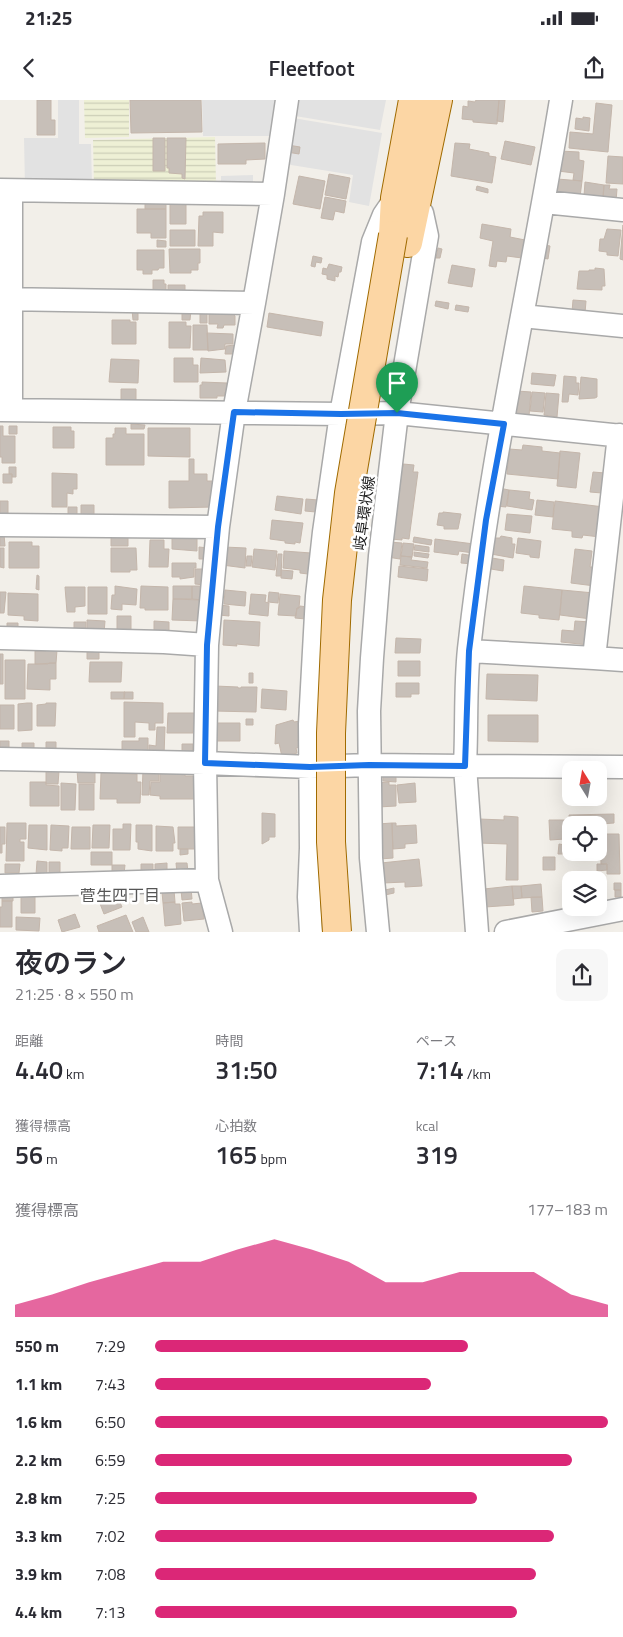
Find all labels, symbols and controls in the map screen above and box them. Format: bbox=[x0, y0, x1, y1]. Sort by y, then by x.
text: 21:25 bbox=[25, 3, 72, 32]
text: Fleetfoot bbox=[268, 51, 355, 85]
icon: back bbox=[15, 54, 43, 82]
icon: share bbox=[580, 54, 608, 82]
pin bbox=[376, 362, 418, 413]
icon: arrive bbox=[383, 369, 411, 397]
street label: 岐阜環状線 bbox=[347, 474, 381, 552]
north arrow bbox=[562, 761, 608, 806]
map controls bbox=[562, 761, 607, 916]
button: locate bbox=[562, 816, 607, 861]
button: layers bbox=[562, 871, 607, 916]
district label: 菅生四丁目 bbox=[80, 883, 160, 907]
text: 夜のラン bbox=[15, 941, 127, 984]
button: share bbox=[556, 949, 608, 1001]
text: 21:25 · 8 × 550 m bbox=[15, 982, 134, 1006]
text: 距離 bbox=[15, 1030, 43, 1051]
text: 時間 bbox=[215, 1030, 243, 1051]
text: ペース bbox=[416, 1030, 457, 1051]
text: 4.40 bbox=[15, 1051, 63, 1089]
text: 31:50 bbox=[215, 1051, 277, 1089]
text: 7:14 bbox=[416, 1051, 464, 1089]
text: km bbox=[63, 1063, 84, 1084]
text: /km bbox=[464, 1063, 491, 1084]
text: 獲得標高 bbox=[15, 1115, 71, 1136]
text: 心拍数 bbox=[215, 1115, 257, 1136]
text: kcal bbox=[416, 1115, 439, 1136]
text: 56 bbox=[15, 1136, 43, 1174]
text: 165 bbox=[215, 1136, 257, 1174]
text: 319 bbox=[416, 1136, 458, 1174]
text: m bbox=[43, 1148, 58, 1169]
text: bpm bbox=[257, 1148, 287, 1169]
text: 177–183 m bbox=[527, 1197, 608, 1221]
text: 獲得標高 bbox=[15, 1198, 79, 1222]
text: 550 m bbox=[15, 1334, 59, 1358]
text: 7:29 bbox=[95, 1334, 125, 1358]
text: 1.1 km bbox=[15, 1372, 62, 1396]
text: 7:43 bbox=[95, 1372, 125, 1396]
text: 1.6 km bbox=[15, 1410, 62, 1434]
text: 6:50 bbox=[95, 1410, 125, 1434]
text: 2.2 km bbox=[15, 1448, 62, 1472]
text: 6:59 bbox=[95, 1448, 125, 1472]
text: 2.8 km bbox=[15, 1486, 62, 1510]
text: 7:25 bbox=[95, 1486, 125, 1510]
text: 3.3 km bbox=[15, 1524, 62, 1548]
text: 7:02 bbox=[95, 1524, 125, 1548]
text: 3.9 km bbox=[15, 1562, 62, 1586]
text: 7:08 bbox=[95, 1562, 125, 1586]
text: 4.4 km bbox=[15, 1600, 62, 1624]
text: 7:13 bbox=[95, 1600, 125, 1624]

